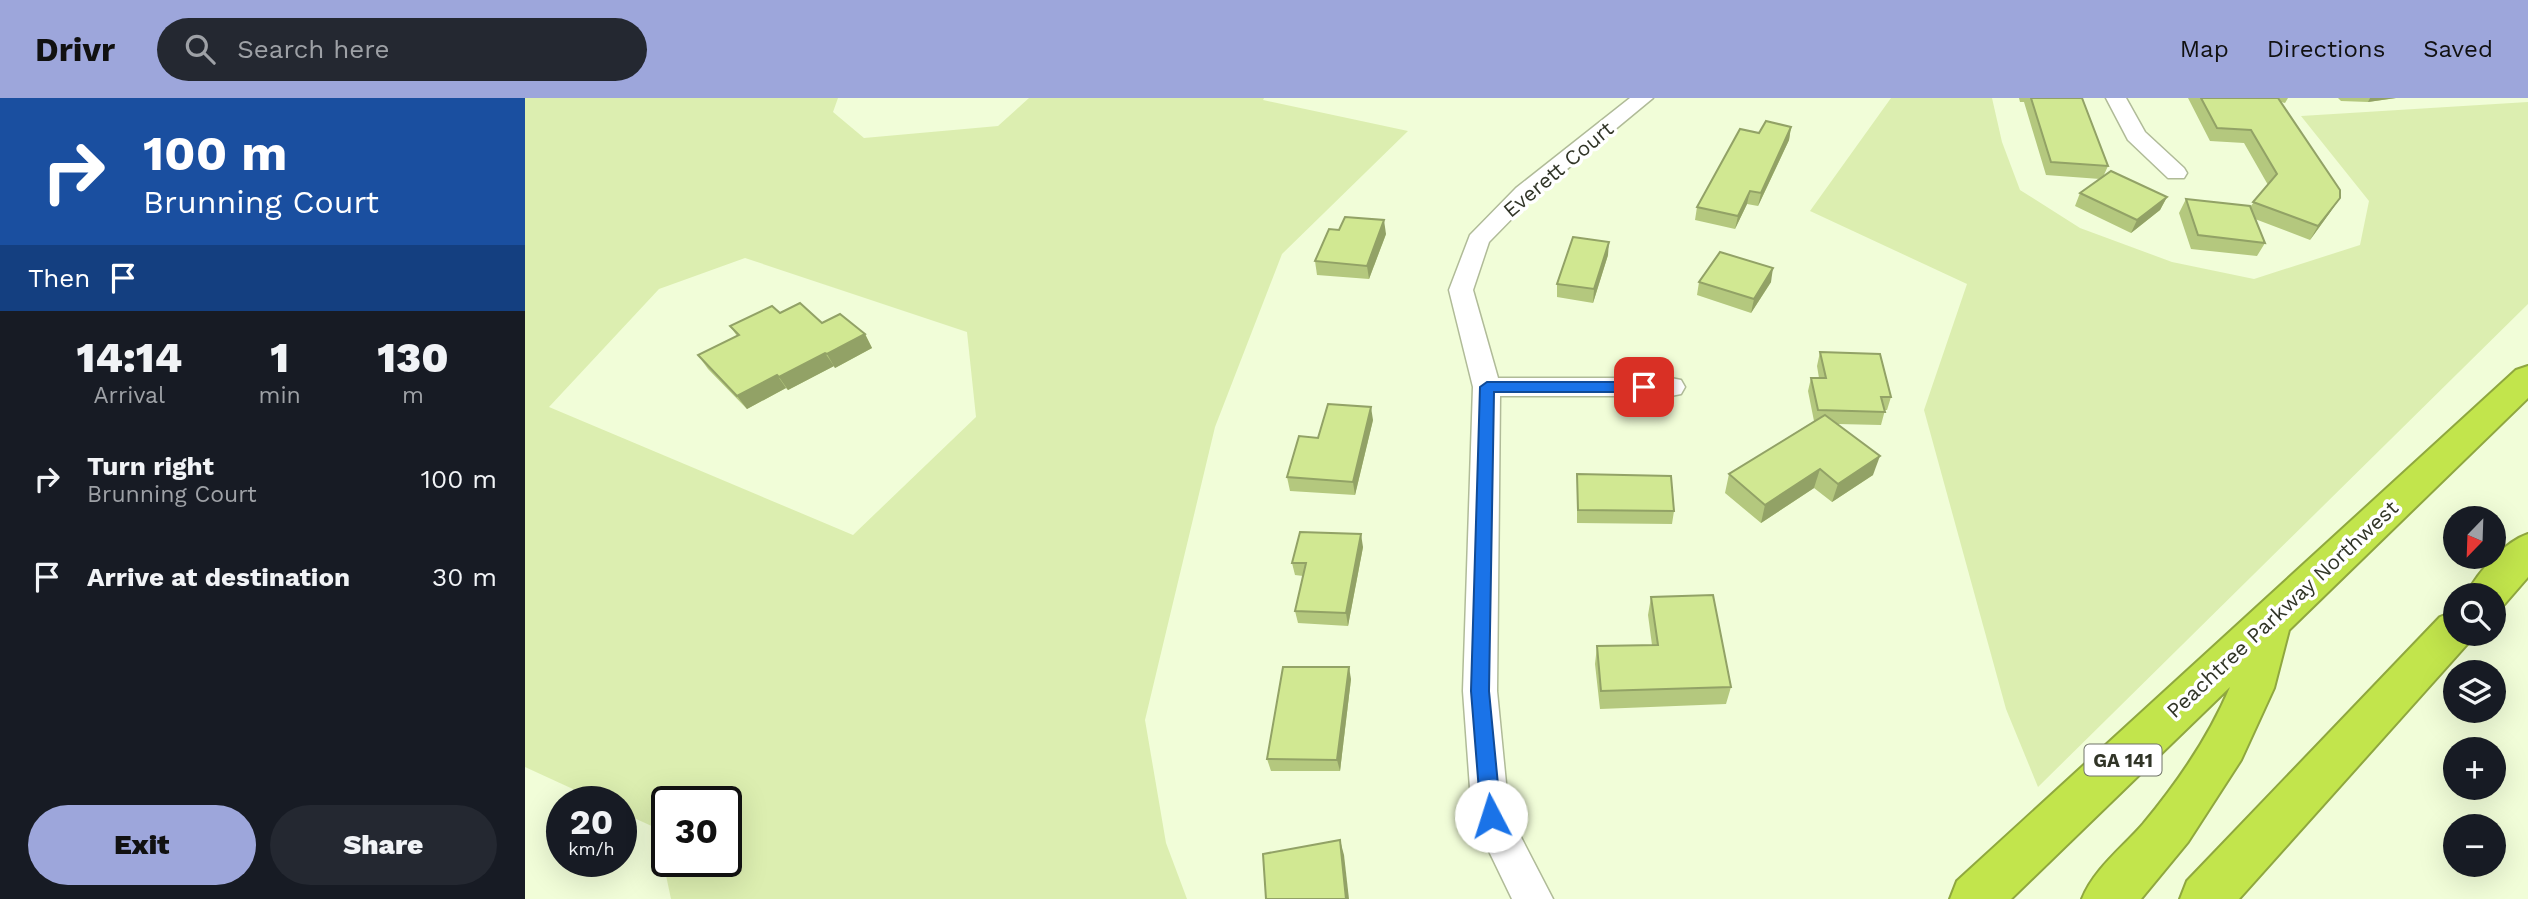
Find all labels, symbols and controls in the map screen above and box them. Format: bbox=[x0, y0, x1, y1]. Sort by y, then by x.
search box bbox=[157, 18, 647, 81]
text: Drivr bbox=[35, 30, 115, 69]
icon: search bbox=[181, 30, 219, 68]
text: Search here bbox=[237, 34, 390, 64]
text: Map bbox=[2180, 35, 2229, 63]
text: Directions bbox=[2267, 35, 2385, 63]
text: Saved bbox=[2423, 35, 2493, 63]
street label: Everett Court bbox=[1498, 116, 1618, 222]
text: 100 m bbox=[143, 124, 287, 182]
icon: right bbox=[28, 126, 119, 217]
text: Brunning Court bbox=[143, 183, 379, 221]
icon: arrive bbox=[104, 259, 142, 297]
text: Then bbox=[28, 263, 90, 293]
text: 14:14 bbox=[76, 333, 182, 382]
text: 1 bbox=[270, 333, 289, 382]
text: 130 bbox=[377, 333, 448, 382]
pin bbox=[1614, 357, 1674, 417]
icon: arrive bbox=[1625, 368, 1663, 406]
text: Arrival bbox=[93, 382, 165, 409]
text: min bbox=[259, 382, 301, 409]
text: m bbox=[402, 382, 424, 409]
text: Turn right bbox=[87, 451, 214, 481]
icon: right bbox=[28, 460, 66, 498]
text: 100 m bbox=[421, 464, 497, 494]
text: Brunning Court bbox=[87, 481, 257, 508]
street label: Peachtree Parkway Northwest bbox=[2161, 495, 2403, 723]
north arrow bbox=[2443, 506, 2506, 569]
map controls bbox=[2443, 506, 2506, 877]
icon: arrive bbox=[28, 558, 66, 596]
text: Arrive at destination bbox=[87, 562, 350, 592]
text: 30 m bbox=[432, 562, 497, 592]
button: search bbox=[2443, 583, 2506, 646]
button: layers bbox=[2443, 660, 2506, 723]
button: + bbox=[2443, 737, 2506, 800]
road number: GA 141 bbox=[2085, 744, 2161, 776]
position arrow bbox=[1454, 779, 1528, 853]
speed limit sign: 30 bbox=[651, 786, 742, 877]
text: 20 bbox=[570, 801, 613, 843]
button: Exit bbox=[28, 805, 256, 885]
button: Share bbox=[270, 805, 497, 885]
button: − bbox=[2443, 814, 2506, 877]
text: km/h bbox=[568, 838, 615, 859]

